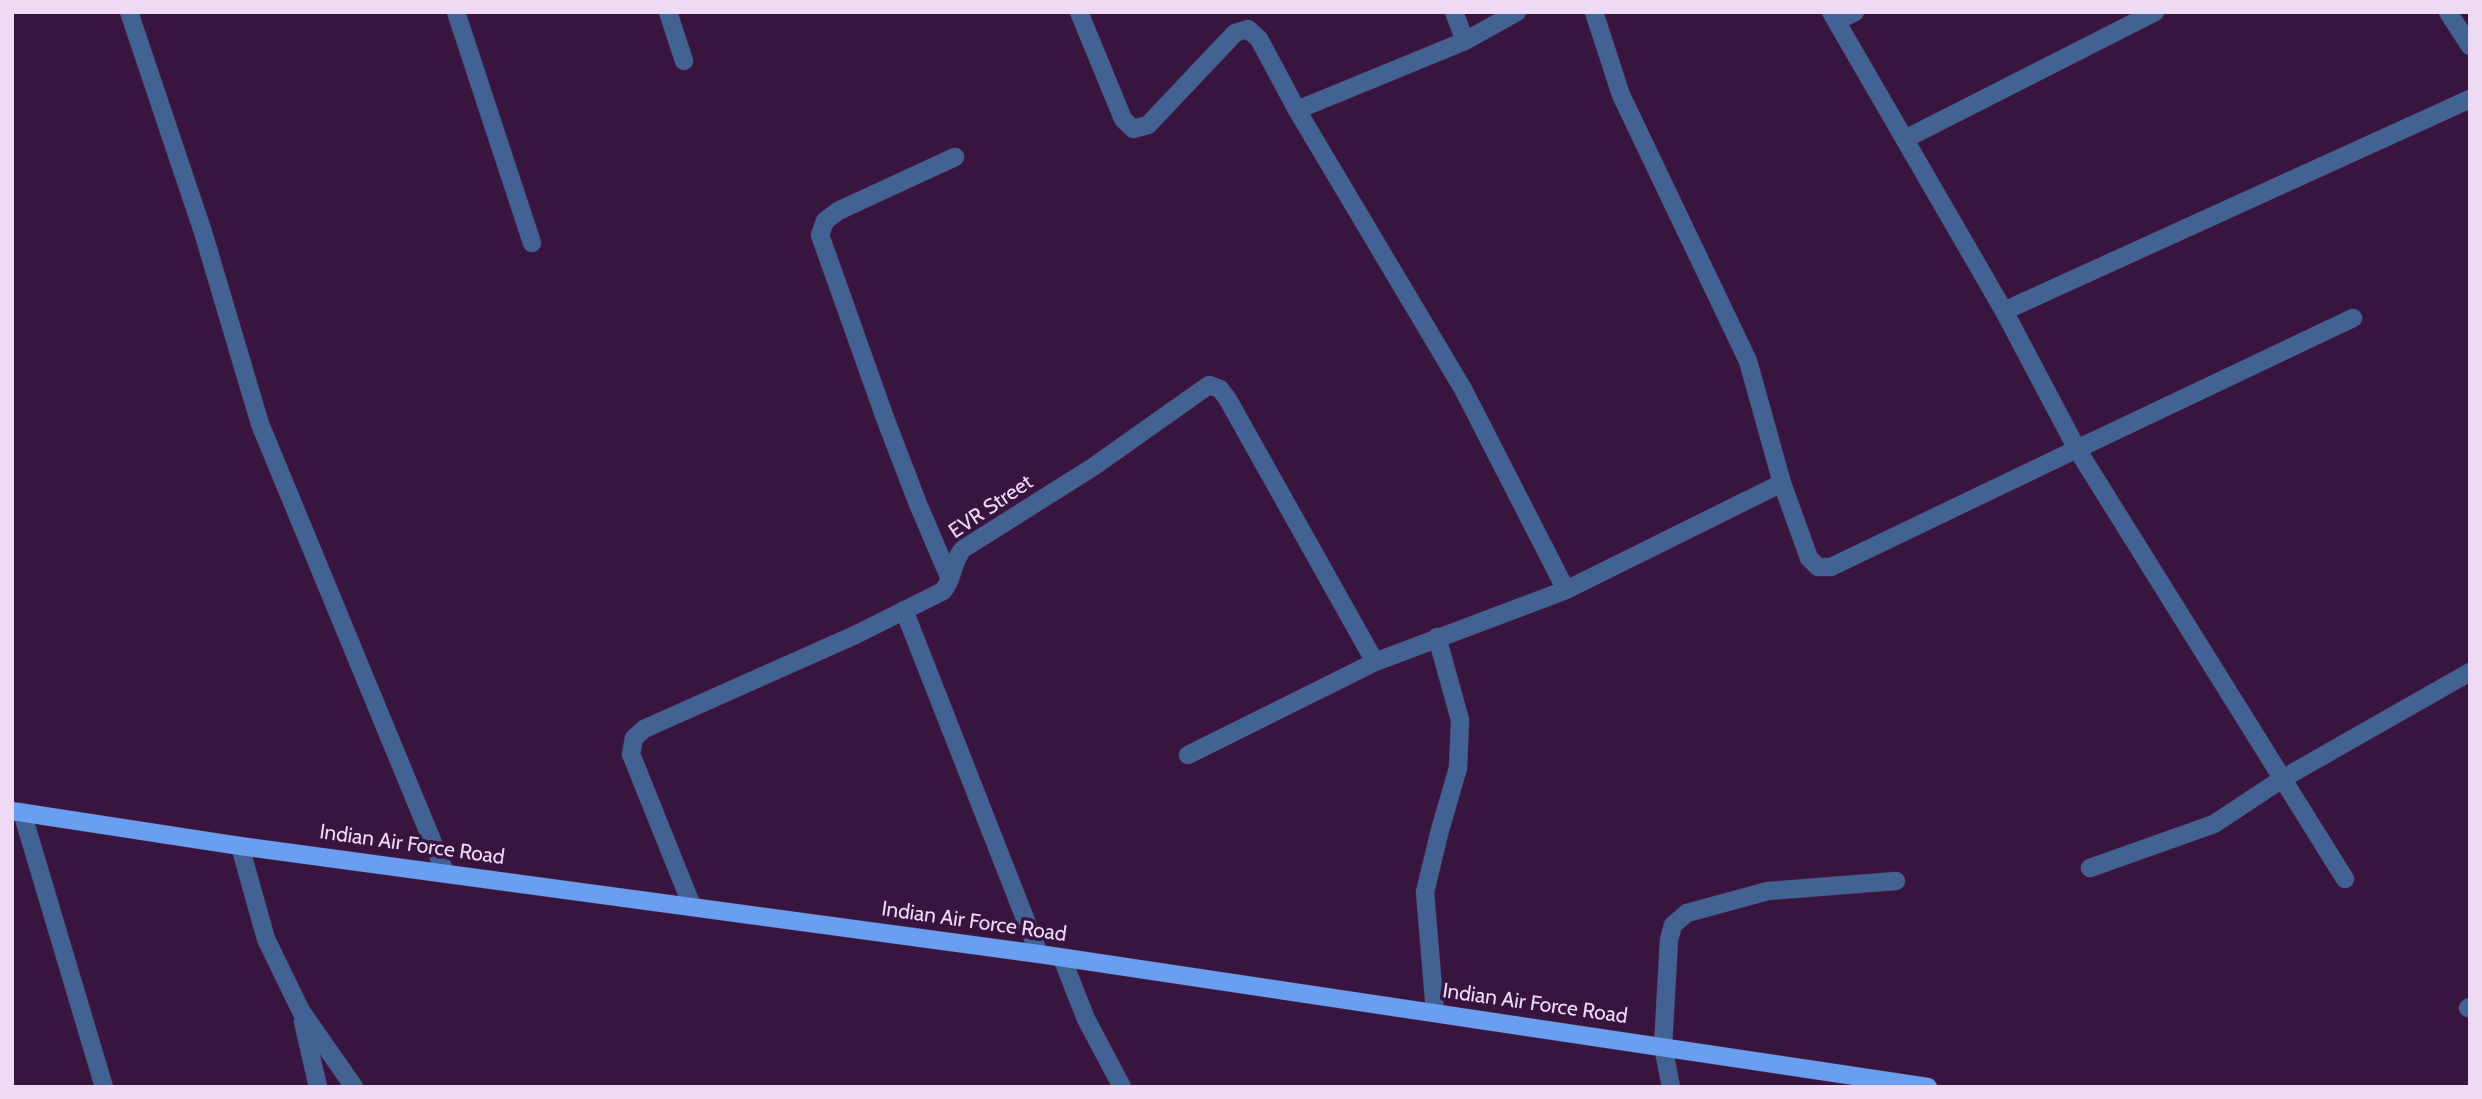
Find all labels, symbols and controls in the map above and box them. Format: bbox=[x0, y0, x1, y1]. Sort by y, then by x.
street label: EVR Street bbox=[944, 470, 1038, 544]
street label: Indian Air Force Road bbox=[318, 820, 506, 870]
street label: Indian Air Force Road bbox=[880, 897, 1068, 947]
street label: Indian Air Force Road bbox=[1441, 979, 1629, 1029]

